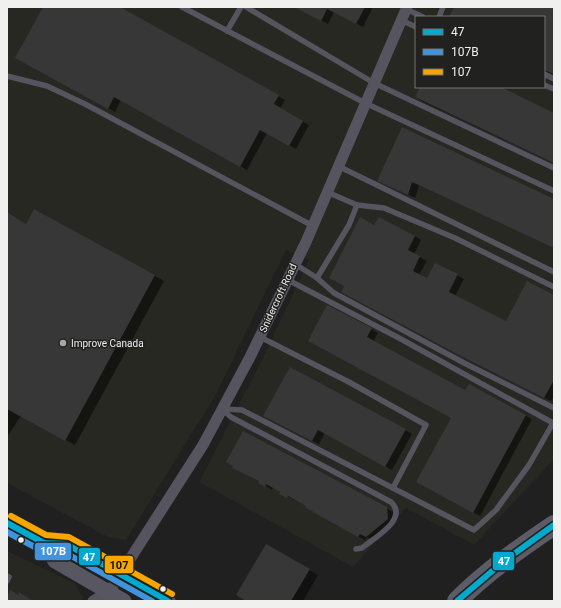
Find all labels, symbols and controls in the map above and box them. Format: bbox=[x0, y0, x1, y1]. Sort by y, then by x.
legend bbox=[415, 16, 545, 88]
text: 47 bbox=[451, 25, 465, 39]
text: 107B bbox=[451, 45, 479, 59]
text: 107 bbox=[451, 65, 471, 79]
street label: Snidercroft Road bbox=[257, 262, 299, 334]
marker: Improve Canada bbox=[58, 338, 68, 348]
place label: Improve Canada bbox=[71, 338, 144, 349]
unlabelled marker bbox=[16, 535, 26, 545]
line badge: 107B bbox=[34, 542, 72, 561]
text: 107B bbox=[40, 545, 66, 558]
line badge: 47 bbox=[78, 547, 101, 566]
text: 47 bbox=[83, 551, 95, 564]
line badge: 47 bbox=[492, 551, 515, 571]
line badge: 107 bbox=[104, 555, 134, 574]
text: 47 bbox=[498, 555, 510, 568]
text: 107 bbox=[110, 559, 128, 572]
unlabelled marker bbox=[158, 584, 168, 594]

